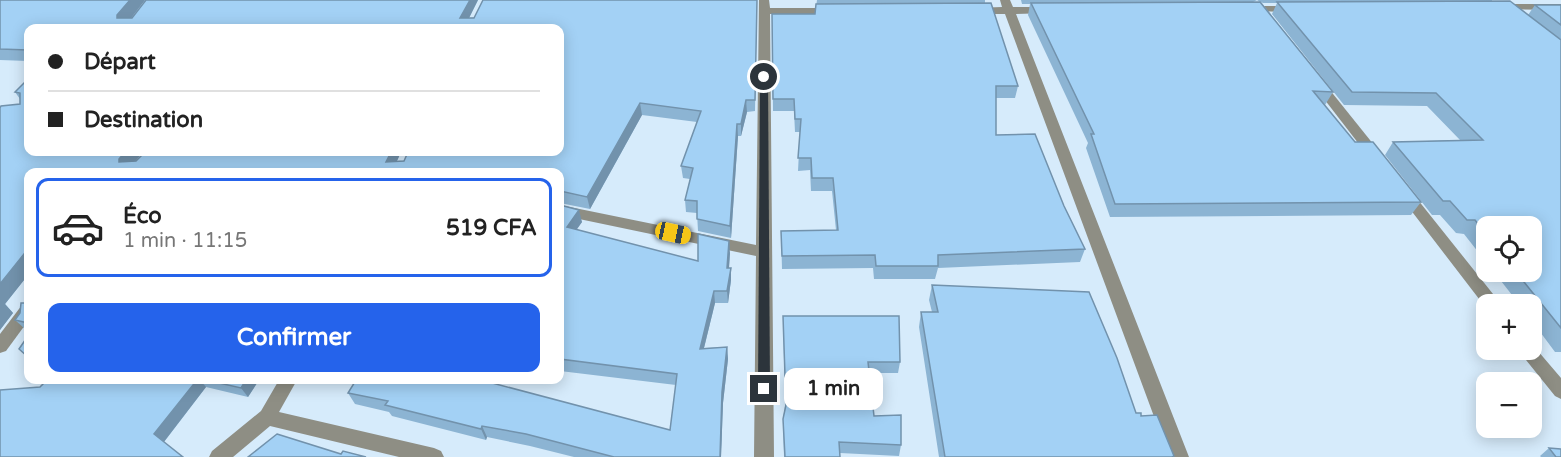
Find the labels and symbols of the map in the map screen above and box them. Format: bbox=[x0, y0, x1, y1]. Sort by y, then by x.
route start bbox=[750, 63, 777, 90]
car bbox=[654, 220, 692, 246]
callout: 1 min bbox=[785, 368, 884, 410]
route end bbox=[750, 375, 777, 402]

